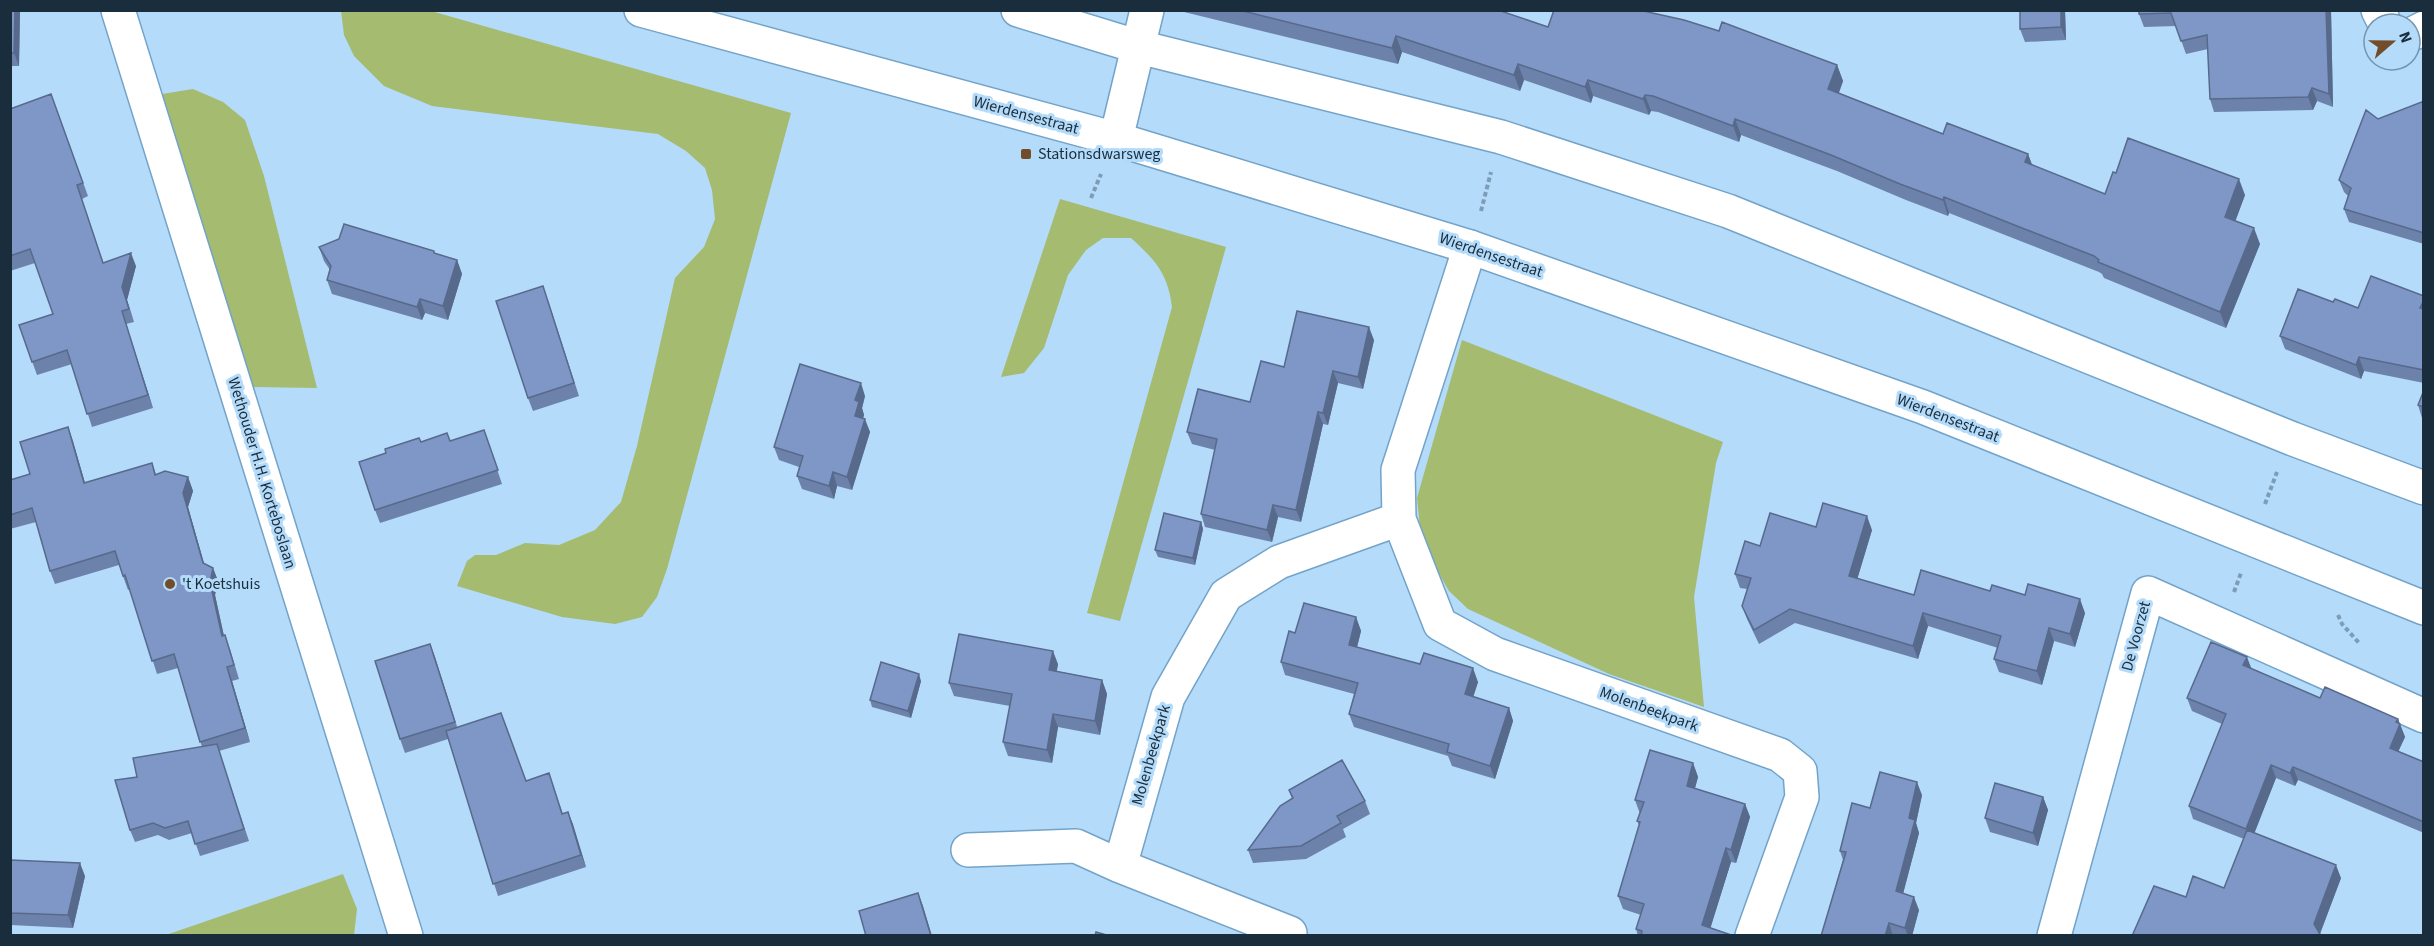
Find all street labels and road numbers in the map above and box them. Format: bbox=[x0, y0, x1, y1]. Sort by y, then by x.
street label: Wierdensestraat bbox=[971, 90, 1082, 140]
street label: Wierdensestraat bbox=[1436, 227, 1546, 283]
street label: Wethouder H.H. Korteboslaan bbox=[222, 375, 302, 571]
street label: Wierdensestraat bbox=[1893, 388, 2003, 448]
street label: De Voorzet bbox=[2116, 598, 2156, 673]
street label: Molenbeekpark bbox=[1596, 681, 1702, 737]
street label: Molenbeekpark bbox=[1126, 702, 1176, 808]

